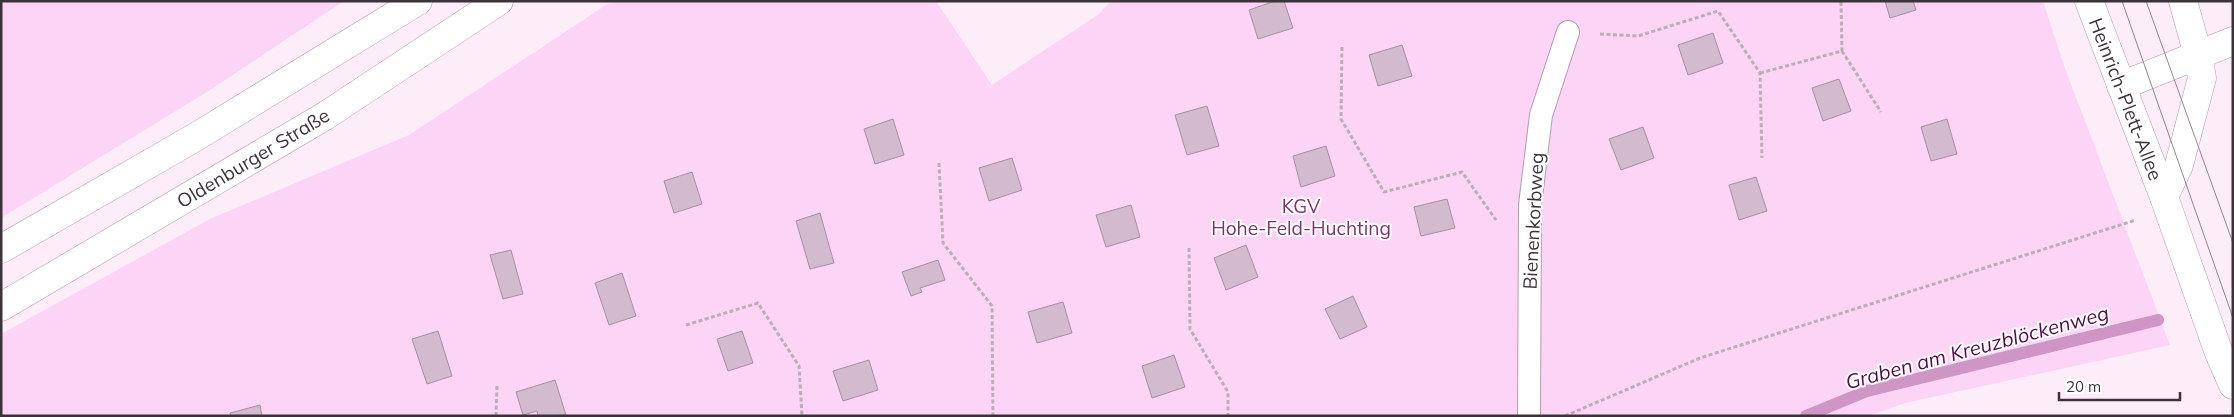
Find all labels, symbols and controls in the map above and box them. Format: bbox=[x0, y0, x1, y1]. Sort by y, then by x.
street label: Heinrich-Plett-Allee bbox=[2084, 14, 2168, 184]
street label: Oldenburger Straße bbox=[172, 103, 334, 213]
street label: Bienenkorbweg bbox=[1517, 152, 1549, 290]
park label: KGV Hohe-Feld-Huchting bbox=[1211, 194, 1391, 240]
water label: Graben am Kreuzblöckenweg bbox=[1842, 300, 2112, 394]
scale bar bbox=[2059, 370, 2180, 402]
text: 20 m bbox=[2066, 377, 2101, 396]

